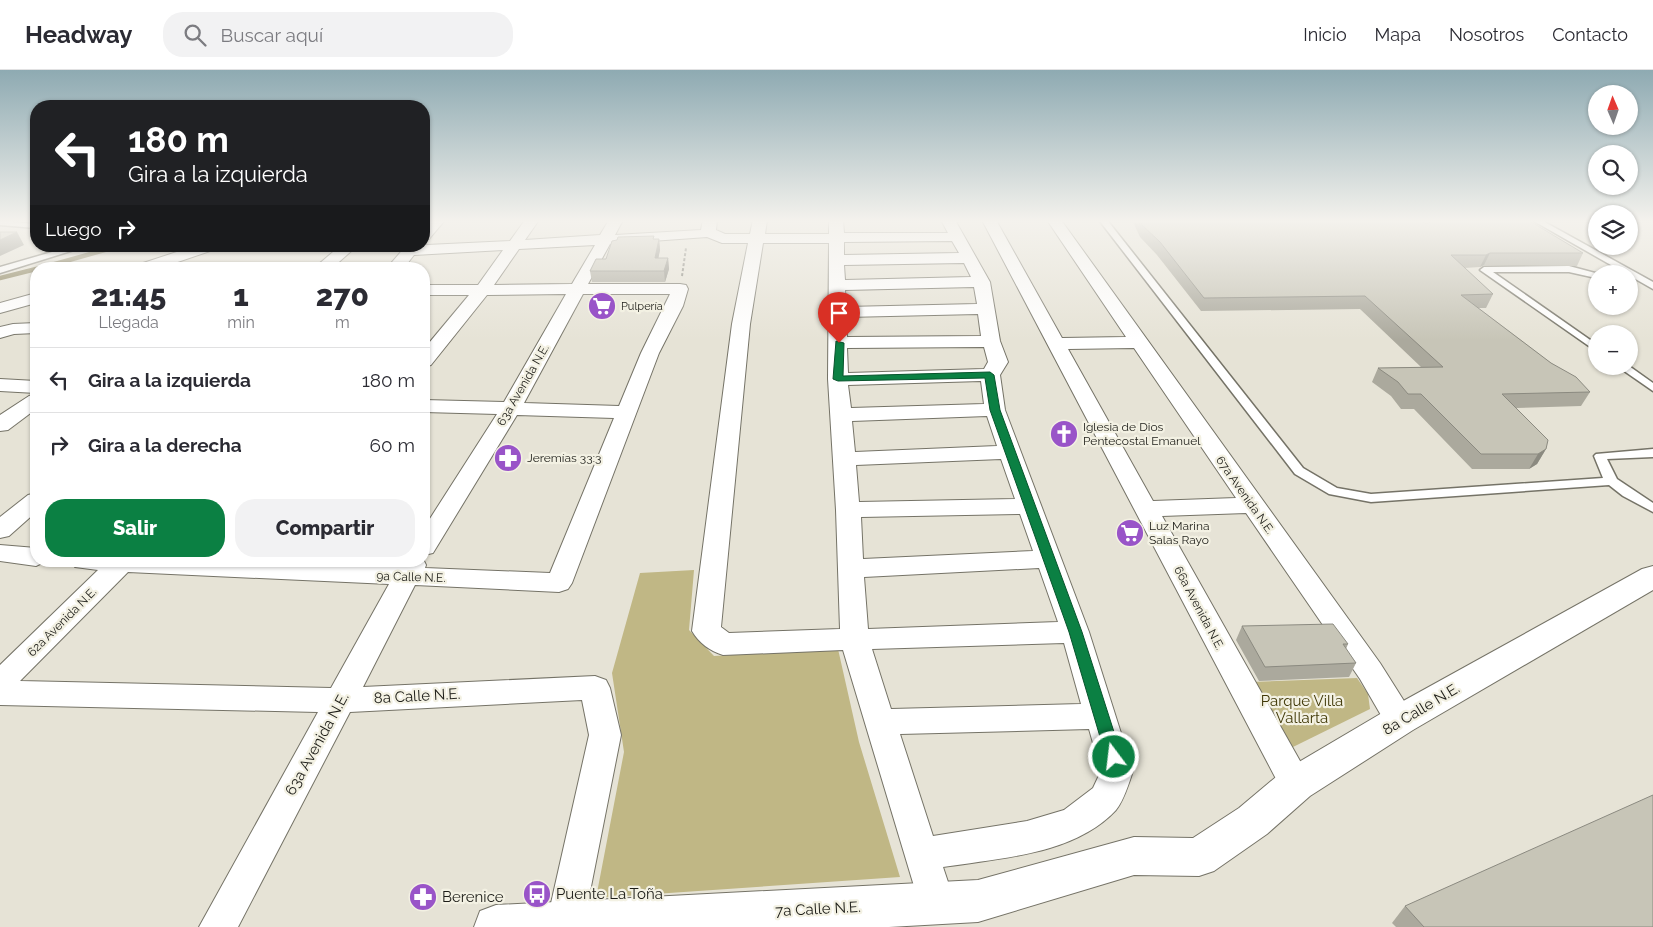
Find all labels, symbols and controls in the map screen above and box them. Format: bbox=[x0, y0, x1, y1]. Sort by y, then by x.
search box bbox=[163, 12, 513, 57]
text: Headway bbox=[25, 20, 133, 49]
icon: search bbox=[181, 21, 209, 49]
text: Buscar aquí bbox=[221, 24, 323, 46]
text: Inicio bbox=[1303, 24, 1347, 45]
text: Mapa bbox=[1375, 24, 1421, 45]
text: Nosotros bbox=[1449, 24, 1524, 45]
text: Contacto bbox=[1552, 24, 1628, 45]
north arrow bbox=[1588, 85, 1638, 135]
map controls bbox=[1588, 85, 1638, 375]
text: 180 m bbox=[128, 119, 229, 160]
icon: left bbox=[45, 120, 110, 185]
button: search bbox=[1588, 145, 1638, 195]
text: Gira a la izquierda bbox=[128, 161, 308, 187]
button: layers bbox=[1588, 205, 1638, 255]
icon: right bbox=[112, 215, 140, 243]
text: Luego bbox=[45, 218, 102, 240]
button: + bbox=[1588, 265, 1638, 315]
text: 21:45 bbox=[91, 278, 166, 313]
text: 1 bbox=[233, 278, 249, 313]
text: 270 bbox=[316, 278, 369, 313]
supermarket icon: Pulpería bbox=[587, 291, 617, 321]
pin bbox=[818, 292, 860, 343]
icon: arrive bbox=[825, 299, 853, 327]
place label: Pulpería bbox=[621, 300, 663, 313]
text: Llegada bbox=[98, 313, 159, 332]
text: min bbox=[227, 313, 255, 332]
text: m bbox=[335, 313, 350, 332]
button: − bbox=[1588, 325, 1638, 375]
street label: 63a Avenida N.E. bbox=[494, 342, 552, 428]
icon: left bbox=[45, 366, 73, 394]
text: Gira a la izquierda bbox=[88, 369, 251, 391]
text: 180 m bbox=[362, 369, 415, 391]
church icon: Iglesia de Dios Pentecostal Emanuel bbox=[1049, 419, 1079, 449]
place label: Iglesia de Dios Pentecostal Emanuel bbox=[1083, 420, 1201, 448]
icon: right bbox=[45, 431, 73, 459]
text: Gira a la derecha bbox=[88, 434, 242, 456]
text: 60 m bbox=[370, 434, 415, 456]
pharmacy icon: Jeremías 33:3 bbox=[493, 443, 523, 473]
place label: Jeremías 33:3 bbox=[527, 451, 601, 465]
street label: 67a Avenida N.E. bbox=[1213, 453, 1277, 537]
button: Salir bbox=[45, 499, 225, 557]
button: Compartir bbox=[235, 499, 415, 557]
supermarket icon: Luz Marina Salas Rayo bbox=[1115, 518, 1145, 548]
place label: Luz Marina Salas Rayo bbox=[1149, 519, 1209, 547]
street label: 66a Avenida N.E. bbox=[1171, 564, 1227, 652]
street label: 9a Calle N.E. bbox=[376, 569, 446, 585]
street label: 62a Avenida N.E. bbox=[25, 585, 99, 659]
street label: 8a Calle N.E. bbox=[1379, 679, 1463, 739]
street label: 8a Calle N.E. bbox=[373, 685, 461, 707]
street label: 63a Avenida N.E. bbox=[281, 690, 353, 798]
park label: Parque Villa Vallarta bbox=[1261, 692, 1343, 727]
position arrow bbox=[1087, 730, 1139, 782]
bus stop icon: Puente La Toña bbox=[522, 879, 552, 909]
pharmacy icon: Berenice bbox=[408, 882, 438, 912]
place label: Puente La Toña bbox=[556, 885, 663, 903]
place label: Berenice bbox=[442, 888, 504, 906]
street label: 7a Calle N.E. bbox=[775, 898, 861, 920]

